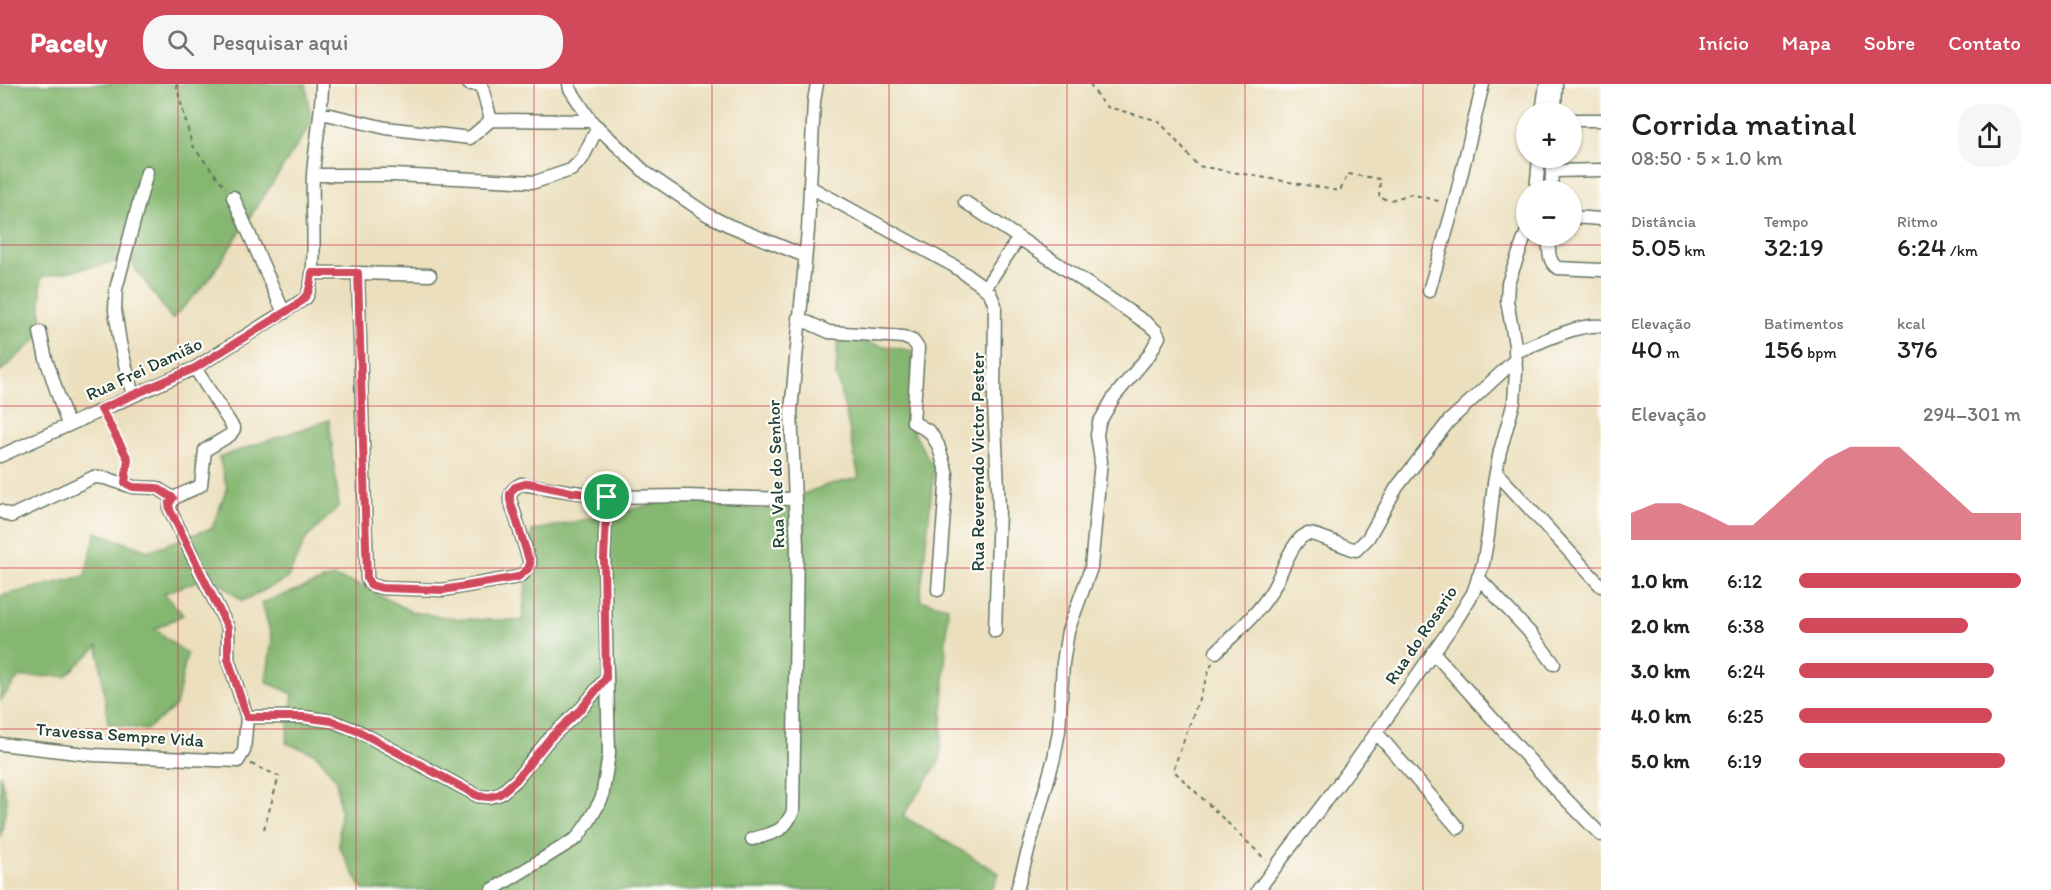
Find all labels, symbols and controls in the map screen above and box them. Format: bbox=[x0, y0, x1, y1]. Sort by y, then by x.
search box bbox=[143, 15, 563, 69]
text: Pacely bbox=[30, 25, 107, 59]
icon: search bbox=[164, 26, 197, 59]
text: Pesquisar aqui bbox=[212, 29, 348, 56]
text: Início bbox=[1698, 30, 1749, 55]
text: Mapa bbox=[1782, 30, 1831, 55]
text: Sobre bbox=[1864, 30, 1915, 55]
text: Contato bbox=[1948, 30, 2021, 55]
map controls bbox=[1516, 102, 1582, 246]
button: + bbox=[1516, 102, 1582, 168]
text: Corrida matinal bbox=[1631, 104, 1857, 143]
button: share bbox=[1958, 104, 2021, 167]
text: 08:50 · 5 × 1.0 km bbox=[1631, 146, 1783, 170]
button: − bbox=[1516, 180, 1582, 246]
text: Distância bbox=[1631, 212, 1696, 231]
text: Tempo bbox=[1764, 212, 1809, 231]
text: Ritmo bbox=[1897, 212, 1938, 231]
text: 5.05 bbox=[1631, 231, 1681, 263]
text: 32:19 bbox=[1764, 231, 1824, 263]
text: 6:24 bbox=[1897, 231, 1946, 263]
text: km bbox=[1681, 241, 1705, 260]
text: /km bbox=[1946, 241, 1978, 260]
text: Elevação bbox=[1631, 314, 1691, 333]
text: Batimentos bbox=[1764, 314, 1844, 333]
text: kcal bbox=[1897, 314, 1925, 333]
street label: Rua Frei Damião bbox=[82, 332, 206, 406]
text: 40 bbox=[1631, 333, 1663, 365]
text: 156 bbox=[1764, 333, 1803, 365]
text: 376 bbox=[1897, 333, 1938, 365]
text: m bbox=[1663, 343, 1680, 362]
text: bpm bbox=[1803, 343, 1837, 362]
street label: Rua Reverendo Victor Pester bbox=[967, 352, 989, 572]
street label: Rua Vale do Senhor bbox=[762, 399, 790, 549]
text: Elevação bbox=[1631, 402, 1706, 426]
text: 294–301 m bbox=[1923, 402, 2021, 426]
pin bbox=[581, 471, 632, 522]
icon: arrive bbox=[590, 480, 623, 513]
text: 1.0 km bbox=[1631, 569, 1688, 593]
text: 6:12 bbox=[1727, 569, 1762, 593]
street label: Rua do Rosario bbox=[1380, 581, 1462, 689]
text: 2.0 km bbox=[1631, 614, 1690, 638]
text: 6:38 bbox=[1727, 614, 1764, 638]
text: 3.0 km bbox=[1631, 659, 1690, 683]
text: 6:24 bbox=[1727, 659, 1765, 683]
text: 4.0 km bbox=[1631, 704, 1691, 728]
text: 6:25 bbox=[1727, 704, 1764, 728]
street label: Travessa Sempre Vida bbox=[35, 718, 205, 752]
text: 5.0 km bbox=[1631, 749, 1690, 773]
text: 6:19 bbox=[1727, 749, 1762, 773]

